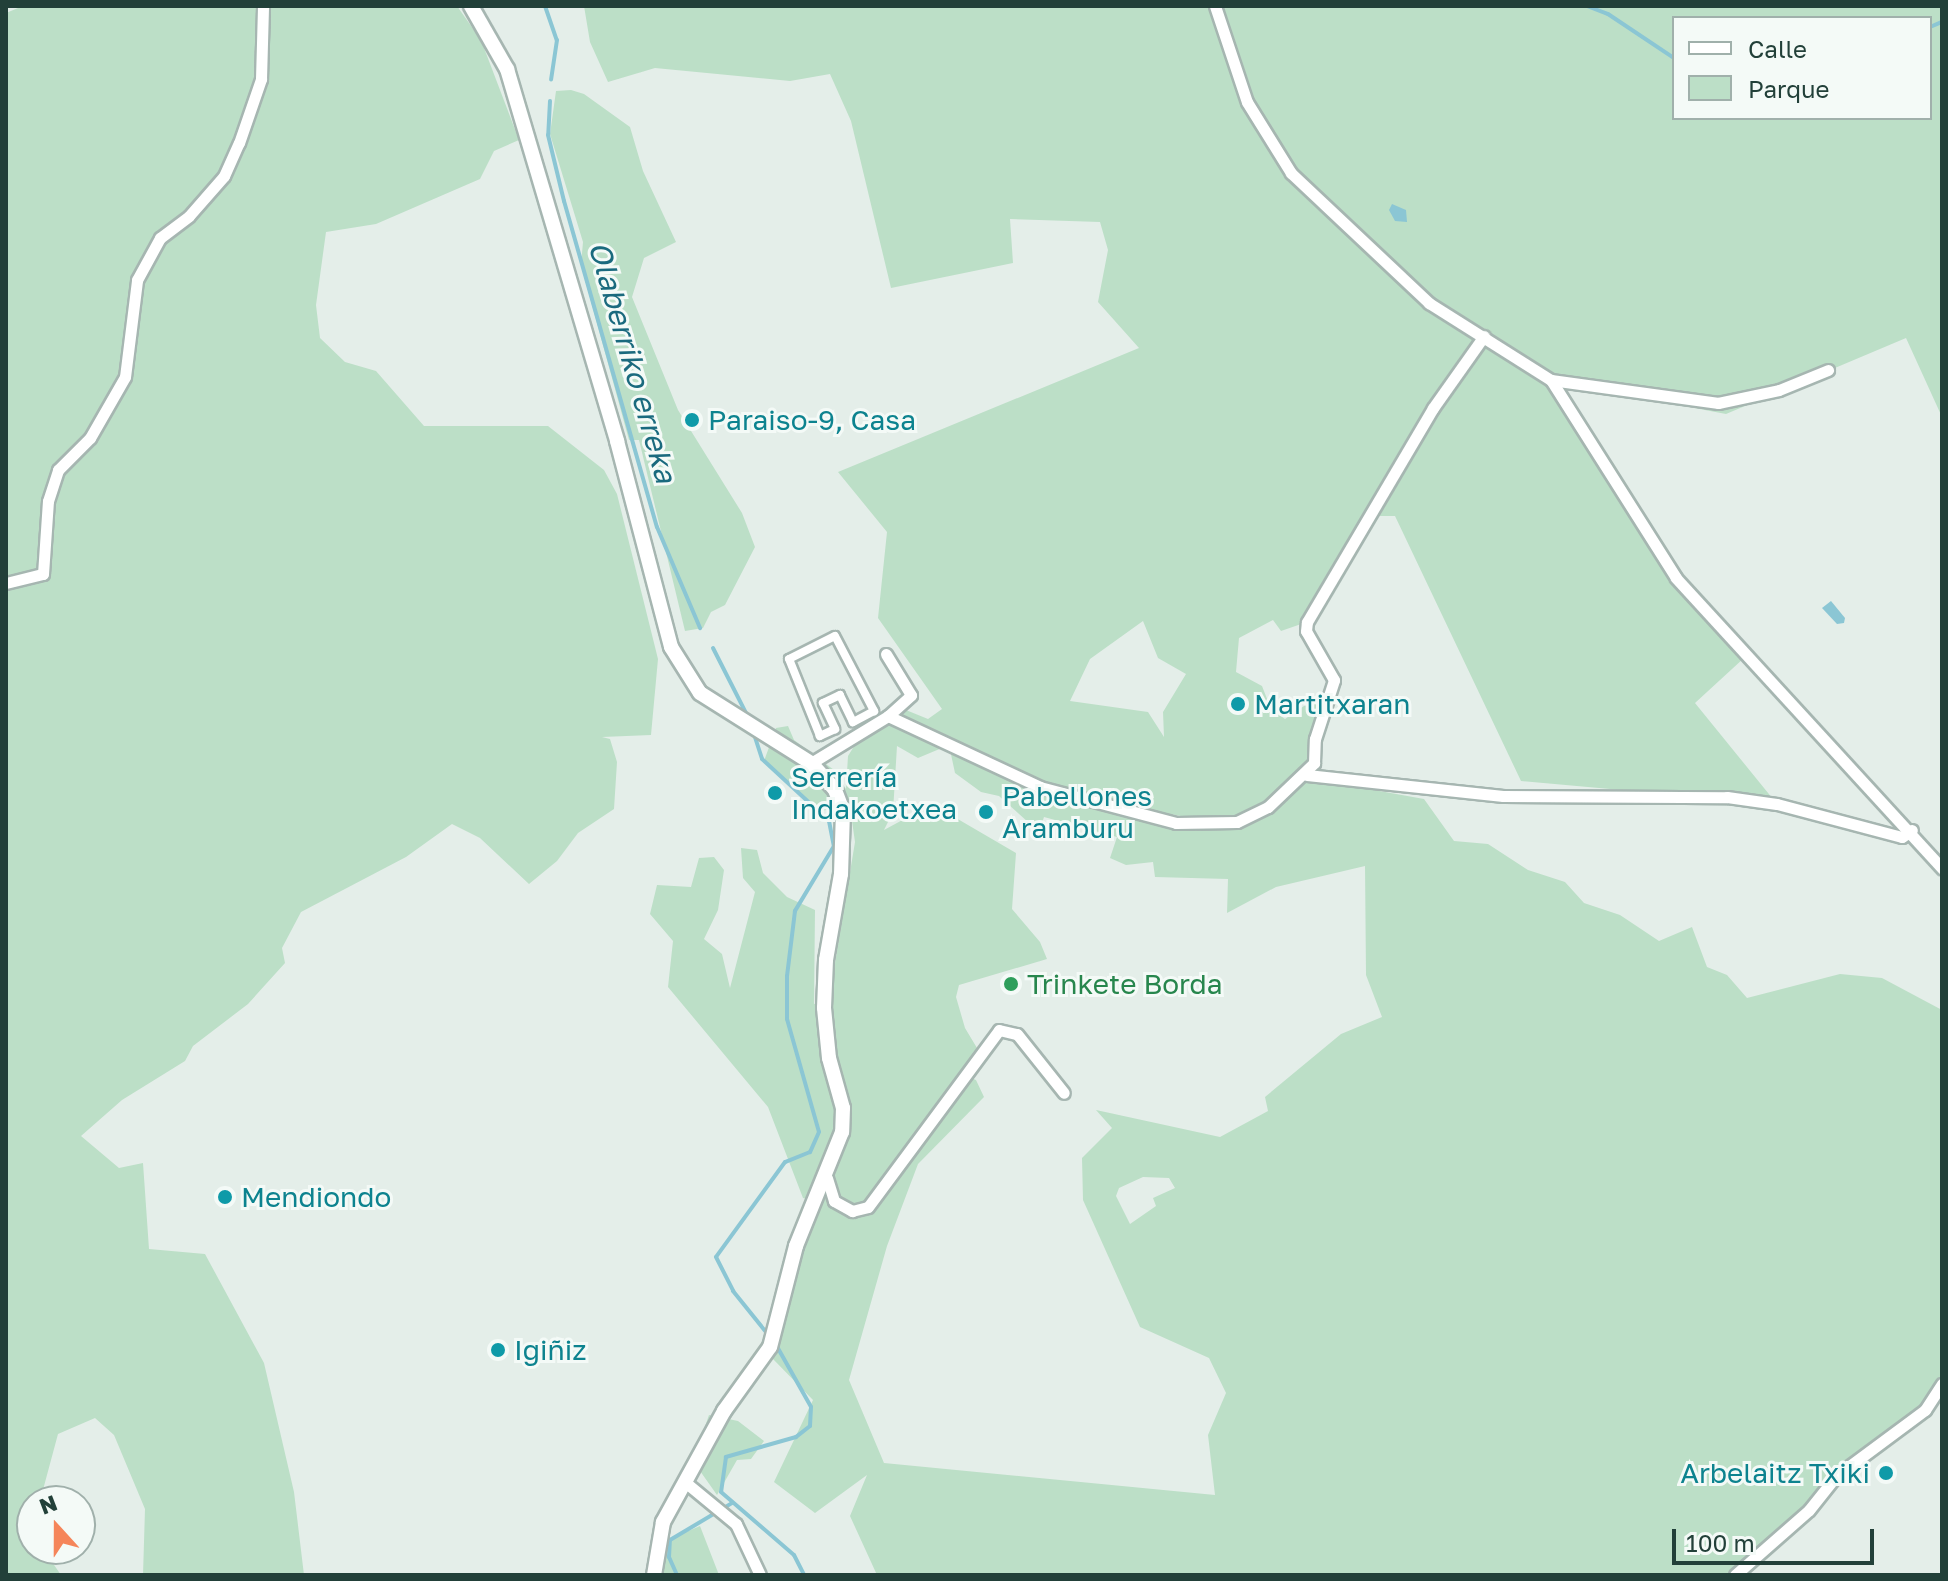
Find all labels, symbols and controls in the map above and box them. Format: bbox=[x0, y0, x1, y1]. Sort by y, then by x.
legend bbox=[1672, 16, 1932, 120]
text: Calle bbox=[1748, 34, 1807, 63]
text: Parque bbox=[1748, 74, 1829, 103]
water label: Olaberriko erreka bbox=[581, 237, 685, 487]
place label: Paraiso-9, Casa bbox=[708, 403, 916, 437]
marker: Paraiso-9, Casa bbox=[683, 411, 701, 429]
place label: Martitxaran bbox=[1254, 687, 1410, 721]
marker: Martitxaran bbox=[1229, 695, 1247, 713]
place label: Serrería Indakoetxea bbox=[791, 760, 957, 826]
place label: Pabellones Aramburu bbox=[1002, 779, 1152, 845]
marker: Serrería Indakoetxea bbox=[766, 784, 784, 802]
marker: Pabellones Aramburu bbox=[977, 803, 995, 821]
place label: Trinkete Borda bbox=[1027, 967, 1223, 1001]
marker: Trinkete Borda bbox=[1002, 975, 1020, 993]
place label: Mendiondo bbox=[241, 1180, 391, 1214]
marker: Mendiondo bbox=[216, 1188, 234, 1206]
place label: Igiñiz bbox=[514, 1333, 587, 1367]
marker: Igiñiz bbox=[489, 1341, 507, 1359]
place label: Arbelaitz Txiki bbox=[1680, 1456, 1870, 1490]
marker: Arbelaitz Txiki bbox=[1877, 1464, 1895, 1482]
north arrow bbox=[16, 1485, 96, 1565]
text: N bbox=[35, 1488, 61, 1520]
scale bar bbox=[1676, 1513, 1878, 1563]
text: 100 m bbox=[1686, 1528, 1755, 1557]

